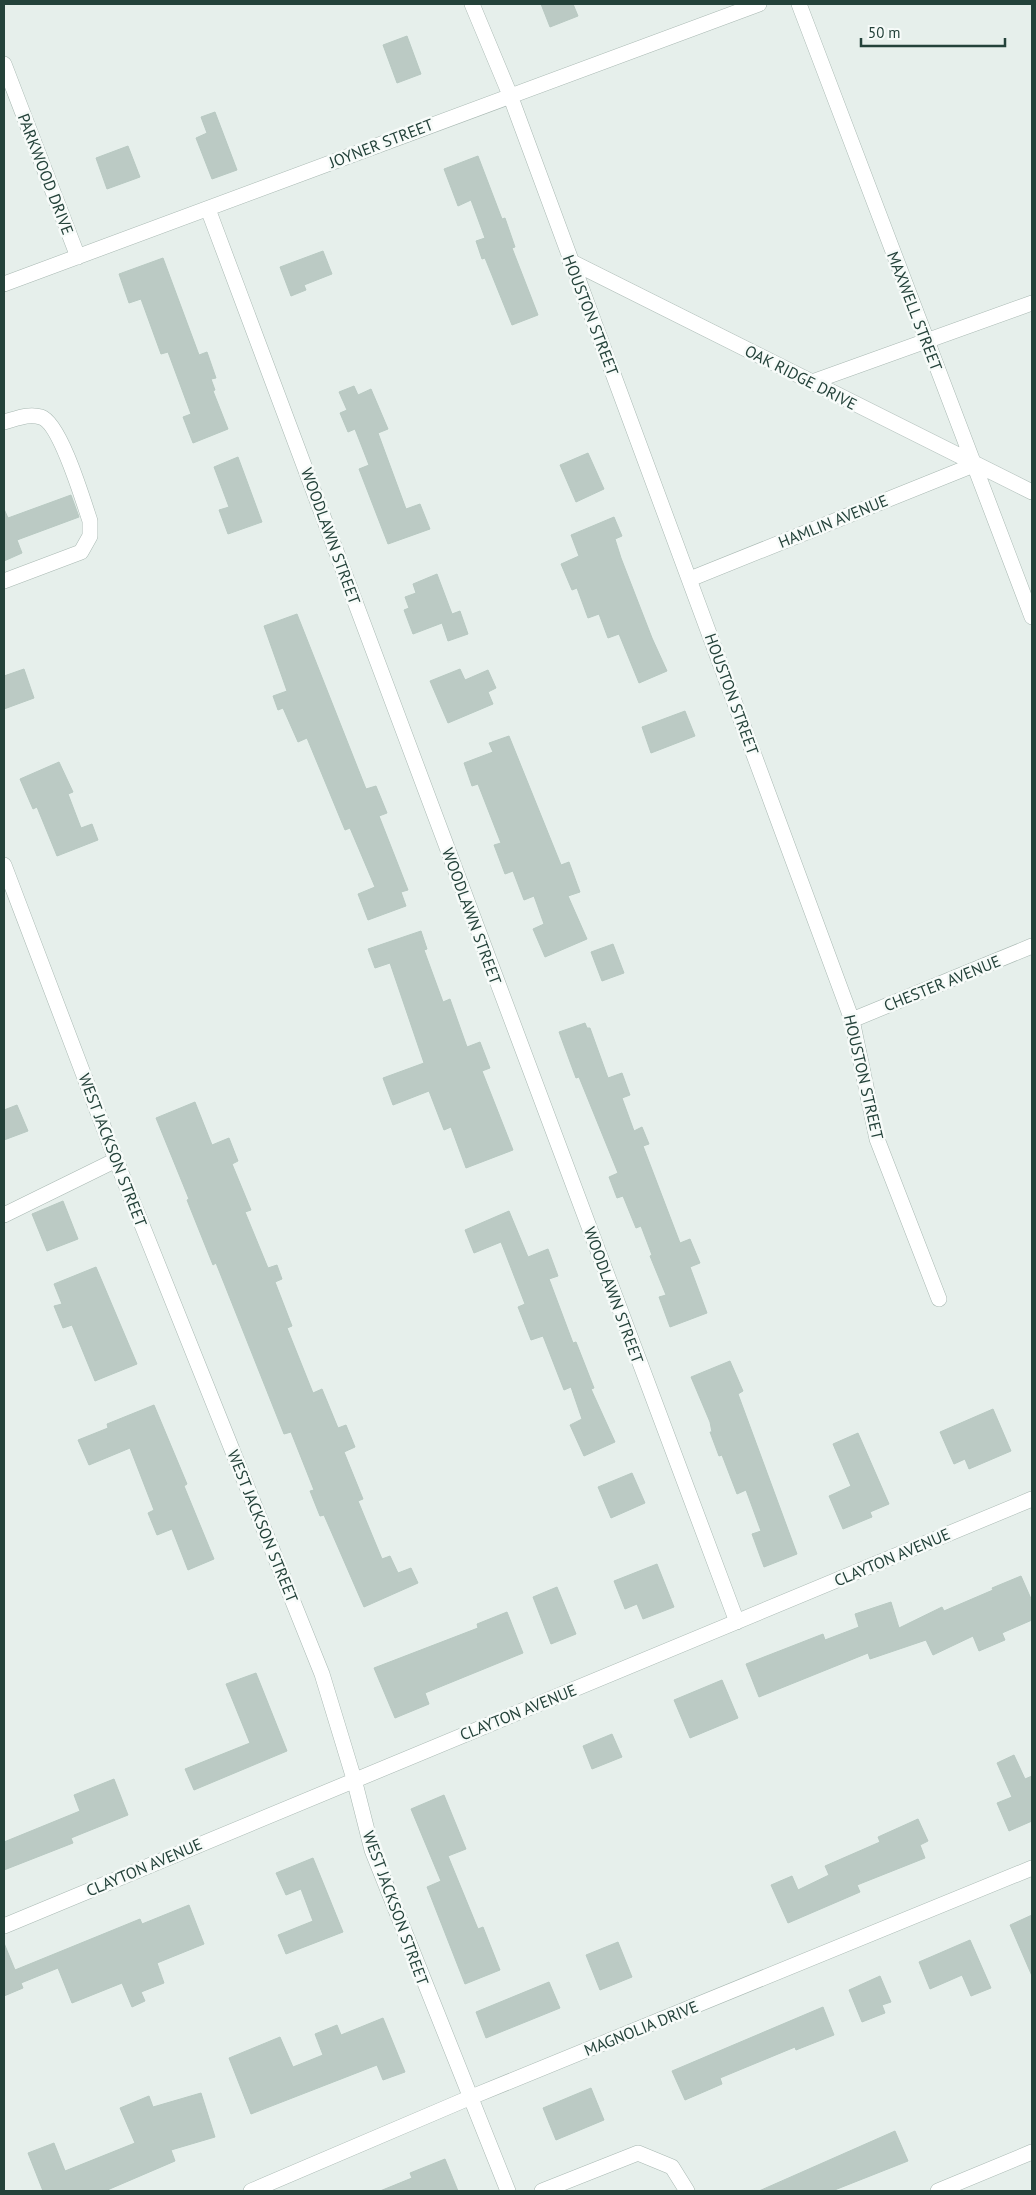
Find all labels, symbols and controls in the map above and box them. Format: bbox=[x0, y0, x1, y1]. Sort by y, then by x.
scale bar bbox=[861, 15, 1005, 47]
text: 50 m bbox=[868, 23, 901, 42]
street label: PARKWOOD DRIVE bbox=[14, 110, 78, 238]
street label: JOYNER STREET bbox=[325, 114, 436, 172]
street label: MAXWELL STREET bbox=[883, 248, 947, 374]
street label: HOUSTON STREET bbox=[559, 252, 623, 378]
street label: OAK RIDGE DRIVE bbox=[742, 340, 860, 414]
street label: WOODLAWN STREET bbox=[297, 465, 365, 607]
street label: HAMLIN AVENUE bbox=[775, 490, 891, 552]
street label: HOUSTON STREET bbox=[701, 631, 763, 758]
street label: WOODLAWN STREET bbox=[438, 845, 506, 987]
street label: CHESTER AVENUE bbox=[881, 951, 1003, 1015]
street label: HOUSTON STREET bbox=[840, 1013, 888, 1142]
street label: WEST JACKSON STREET bbox=[74, 1070, 152, 1230]
street label: WOODLAWN STREET bbox=[580, 1224, 648, 1366]
street label: WEST JACKSON STREET bbox=[223, 1447, 303, 1605]
street label: CLAYTON AVENUE bbox=[831, 1524, 953, 1590]
street label: CLAYTON AVENUE bbox=[457, 1679, 579, 1745]
street label: WEST JACKSON STREET bbox=[359, 1828, 433, 1988]
street label: CLAYTON AVENUE bbox=[83, 1834, 205, 1900]
street label: MAGNOLIA DRIVE bbox=[581, 1996, 701, 2060]

